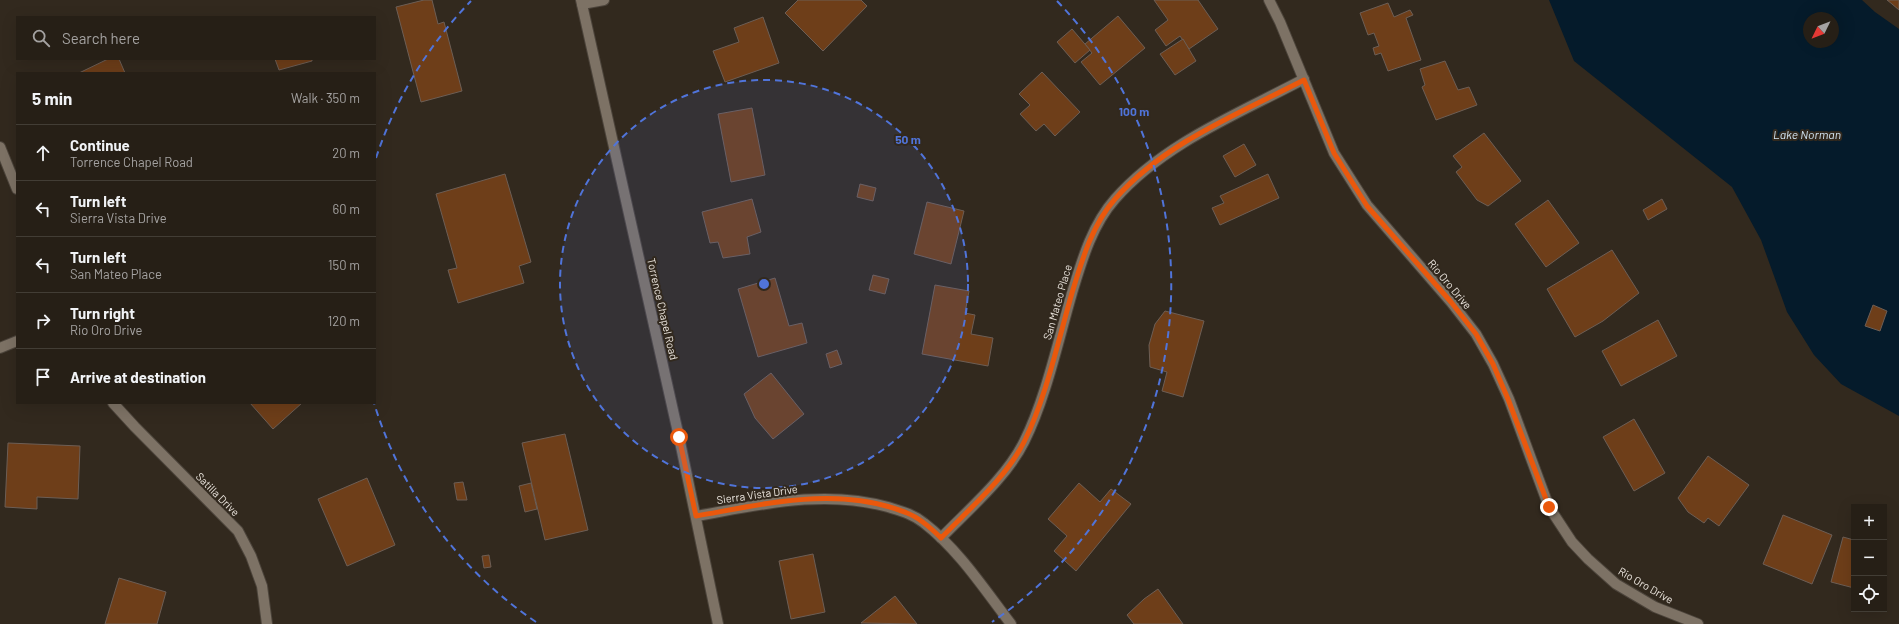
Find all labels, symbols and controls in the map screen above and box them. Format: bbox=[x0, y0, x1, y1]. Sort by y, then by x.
north arrow bbox=[1803, 12, 1839, 48]
search box bbox=[16, 16, 376, 60]
icon: search bbox=[30, 27, 52, 49]
text: Search here bbox=[62, 29, 140, 47]
text: 5 min bbox=[32, 88, 72, 108]
text: Walk · 350 m bbox=[291, 90, 360, 106]
text: 100 m bbox=[1119, 104, 1149, 118]
water label: Lake Norman bbox=[1773, 127, 1841, 141]
text: 50 m bbox=[895, 132, 921, 146]
text: Continue bbox=[70, 136, 130, 154]
icon: ahead bbox=[32, 142, 54, 164]
text: 20 m bbox=[332, 145, 360, 161]
text: Torrence Chapel Road bbox=[70, 154, 193, 170]
text: Turn left bbox=[70, 192, 126, 210]
icon: left bbox=[32, 198, 54, 220]
text: 60 m bbox=[333, 201, 360, 217]
text: Sierra Vista Drive bbox=[70, 210, 167, 226]
text: Turn left bbox=[70, 248, 126, 266]
icon: left bbox=[32, 254, 54, 276]
street label: Rio Oro Drive bbox=[1425, 256, 1475, 312]
text: 150 m bbox=[328, 257, 360, 273]
street label: Torrence Chapel Road bbox=[645, 257, 681, 361]
street label: San Mateo Place bbox=[1040, 263, 1074, 341]
text: San Mateo Place bbox=[70, 266, 162, 282]
centre of rings bbox=[757, 277, 771, 291]
text: Turn right bbox=[70, 304, 135, 322]
icon: right bbox=[32, 310, 54, 332]
text: 120 m bbox=[328, 313, 360, 329]
text: Rio Oro Drive bbox=[70, 322, 142, 338]
icon: arrive bbox=[32, 366, 54, 388]
text: Arrive at destination bbox=[70, 368, 206, 386]
route start bbox=[670, 428, 688, 446]
street label: Satilla Drive bbox=[194, 470, 243, 519]
street label: Sierra Vista Drive bbox=[716, 482, 799, 506]
route end bbox=[1540, 498, 1558, 516]
map controls bbox=[1851, 504, 1887, 612]
button: + bbox=[1851, 504, 1887, 540]
button: − bbox=[1851, 540, 1887, 576]
street label: Rio Oro Drive bbox=[1616, 564, 1676, 606]
button: locate bbox=[1851, 576, 1887, 612]

